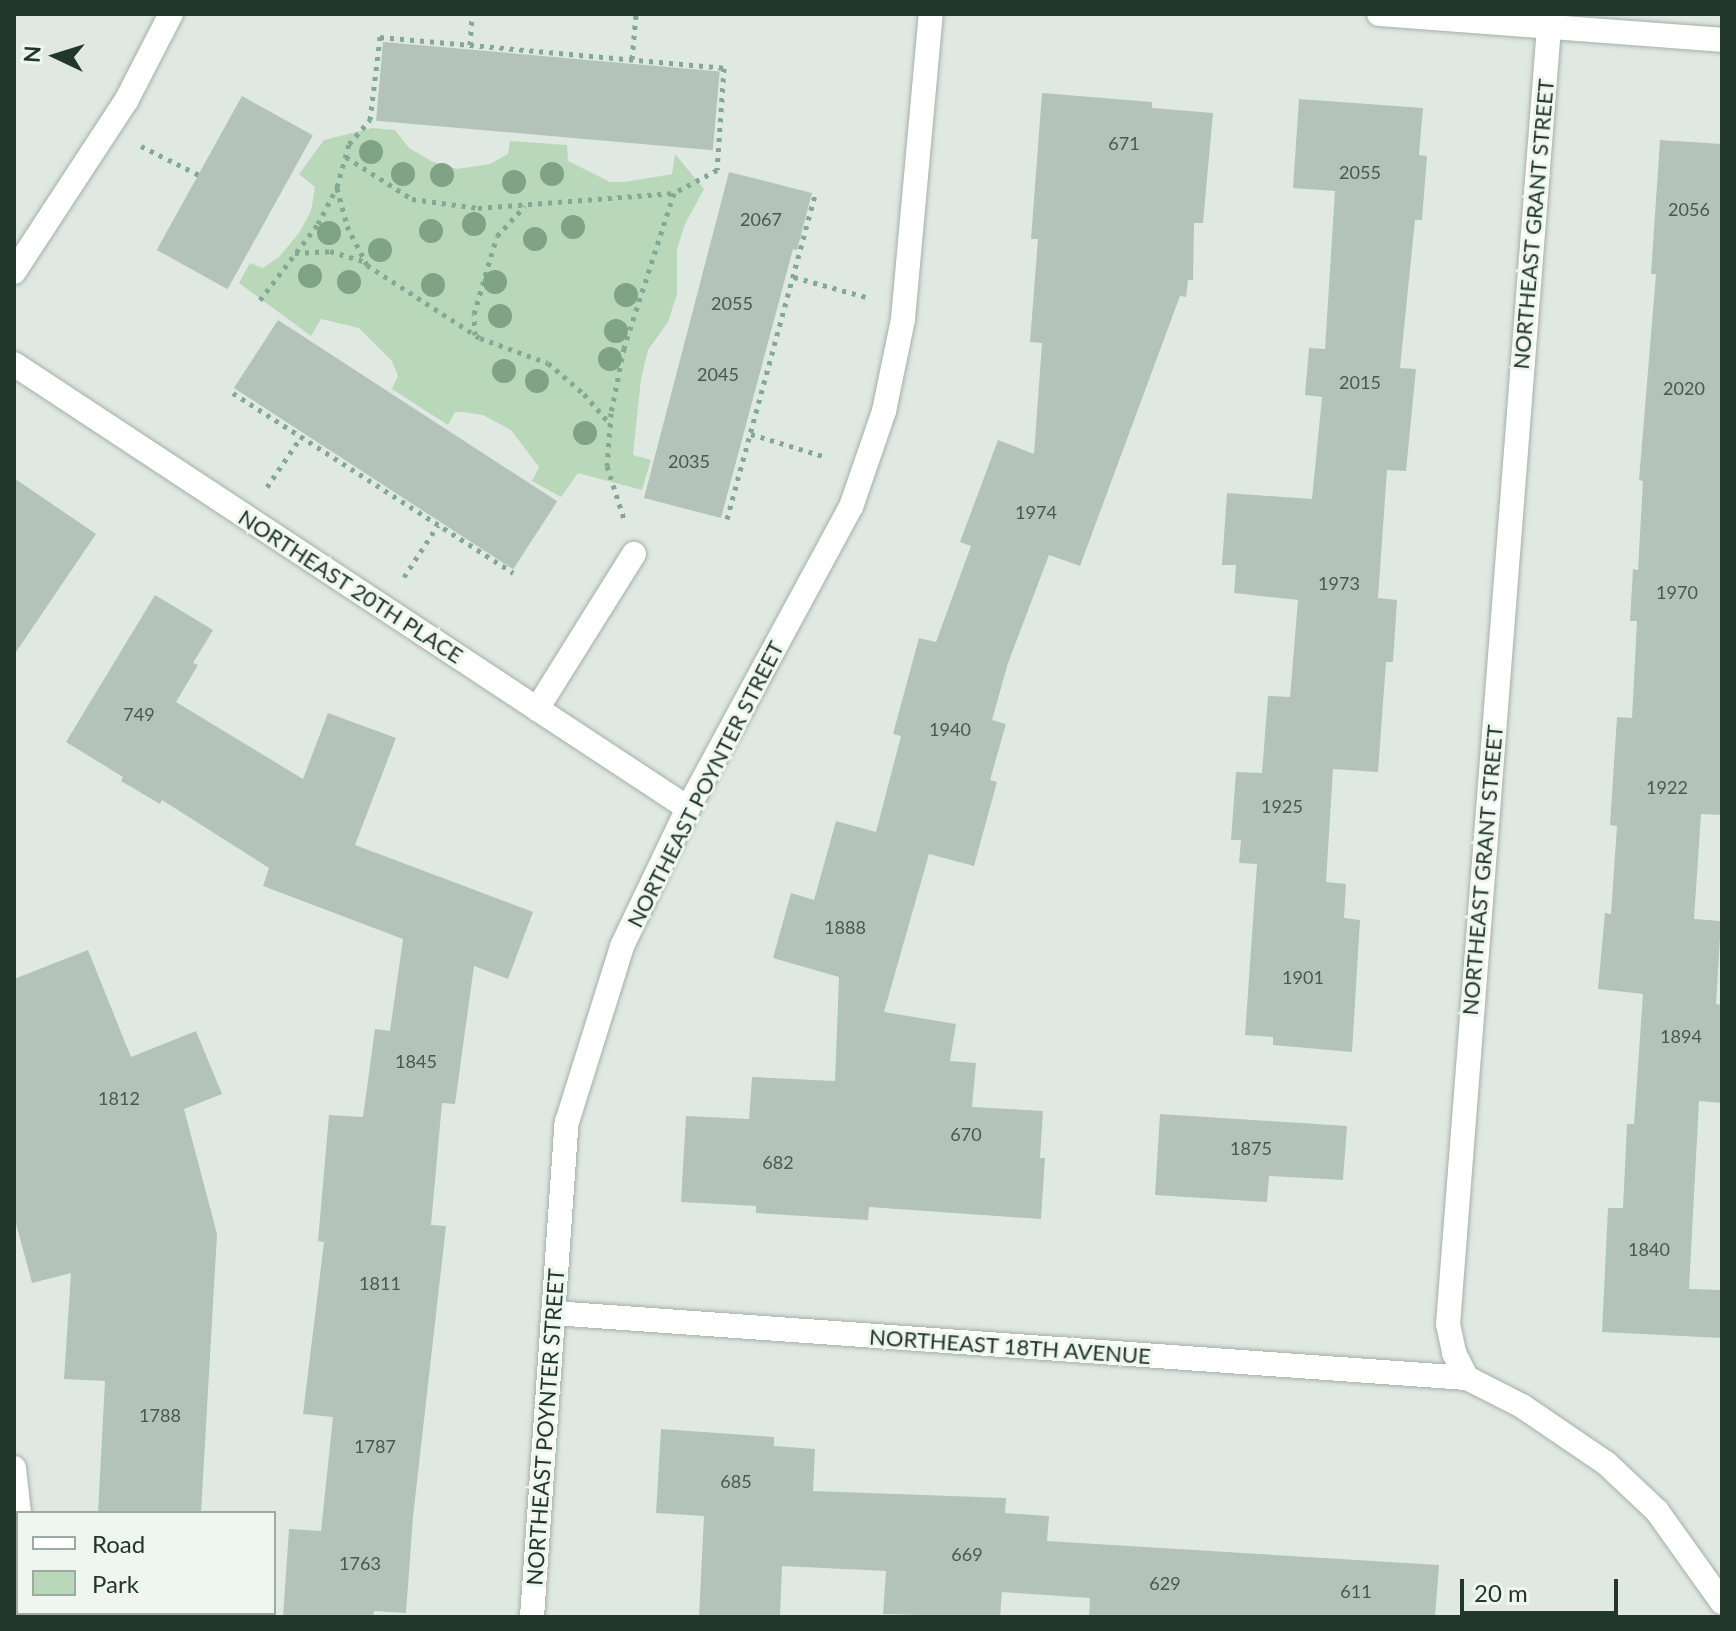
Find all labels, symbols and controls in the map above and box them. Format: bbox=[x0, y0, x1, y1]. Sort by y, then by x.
north arrow bbox=[16, 16, 96, 96]
text: N bbox=[18, 45, 46, 64]
street label: NORTHEAST GRANT STREET bbox=[1507, 77, 1559, 371]
house number: 671 bbox=[1108, 132, 1140, 154]
house number: 2055 bbox=[1339, 161, 1381, 183]
house number: 2056 bbox=[1668, 198, 1710, 220]
house number: 2067 bbox=[740, 208, 782, 230]
house number: 2055 bbox=[711, 292, 753, 314]
house number: 2045 bbox=[697, 363, 739, 385]
house number: 2015 bbox=[1339, 371, 1381, 393]
house number: 2020 bbox=[1663, 377, 1705, 399]
house number: 2035 bbox=[668, 450, 710, 472]
house number: 1974 bbox=[1015, 501, 1057, 523]
street label: NORTHEAST 20TH PLACE bbox=[234, 503, 468, 669]
house number: 1973 bbox=[1318, 572, 1360, 594]
house number: 1970 bbox=[1656, 581, 1698, 603]
street label: NORTHEAST POYNTER STREET bbox=[621, 636, 789, 932]
house number: 749 bbox=[123, 703, 155, 725]
house number: 1940 bbox=[929, 718, 971, 740]
street label: NORTHEAST GRANT STREET bbox=[1456, 723, 1508, 1017]
house number: 1922 bbox=[1646, 776, 1688, 798]
house number: 1925 bbox=[1261, 795, 1303, 817]
house number: 1888 bbox=[824, 916, 866, 938]
house number: 1901 bbox=[1282, 966, 1324, 988]
house number: 1894 bbox=[1660, 1025, 1702, 1047]
house number: 1845 bbox=[395, 1050, 437, 1072]
house number: 1812 bbox=[98, 1087, 140, 1109]
house number: 670 bbox=[950, 1123, 982, 1145]
house number: 1875 bbox=[1230, 1137, 1272, 1159]
house number: 682 bbox=[762, 1151, 794, 1173]
house number: 1840 bbox=[1628, 1238, 1670, 1260]
street label: NORTHEAST POYNTER STREET bbox=[521, 1267, 569, 1587]
house number: 1811 bbox=[359, 1272, 401, 1294]
street label: NORTHEAST 18TH AVENUE bbox=[868, 1323, 1152, 1369]
house number: 1788 bbox=[139, 1404, 181, 1426]
house number: 1787 bbox=[354, 1435, 396, 1457]
house number: 685 bbox=[720, 1470, 752, 1492]
legend bbox=[16, 1511, 276, 1615]
text: Road bbox=[92, 1529, 145, 1558]
house number: 669 bbox=[951, 1543, 983, 1565]
house number: 1763 bbox=[339, 1552, 381, 1574]
scale bar bbox=[1464, 1563, 1622, 1613]
text: Park bbox=[92, 1569, 139, 1598]
house number: 629 bbox=[1149, 1572, 1181, 1594]
text: 20 m bbox=[1474, 1578, 1528, 1607]
house number: 611 bbox=[1340, 1580, 1372, 1602]

